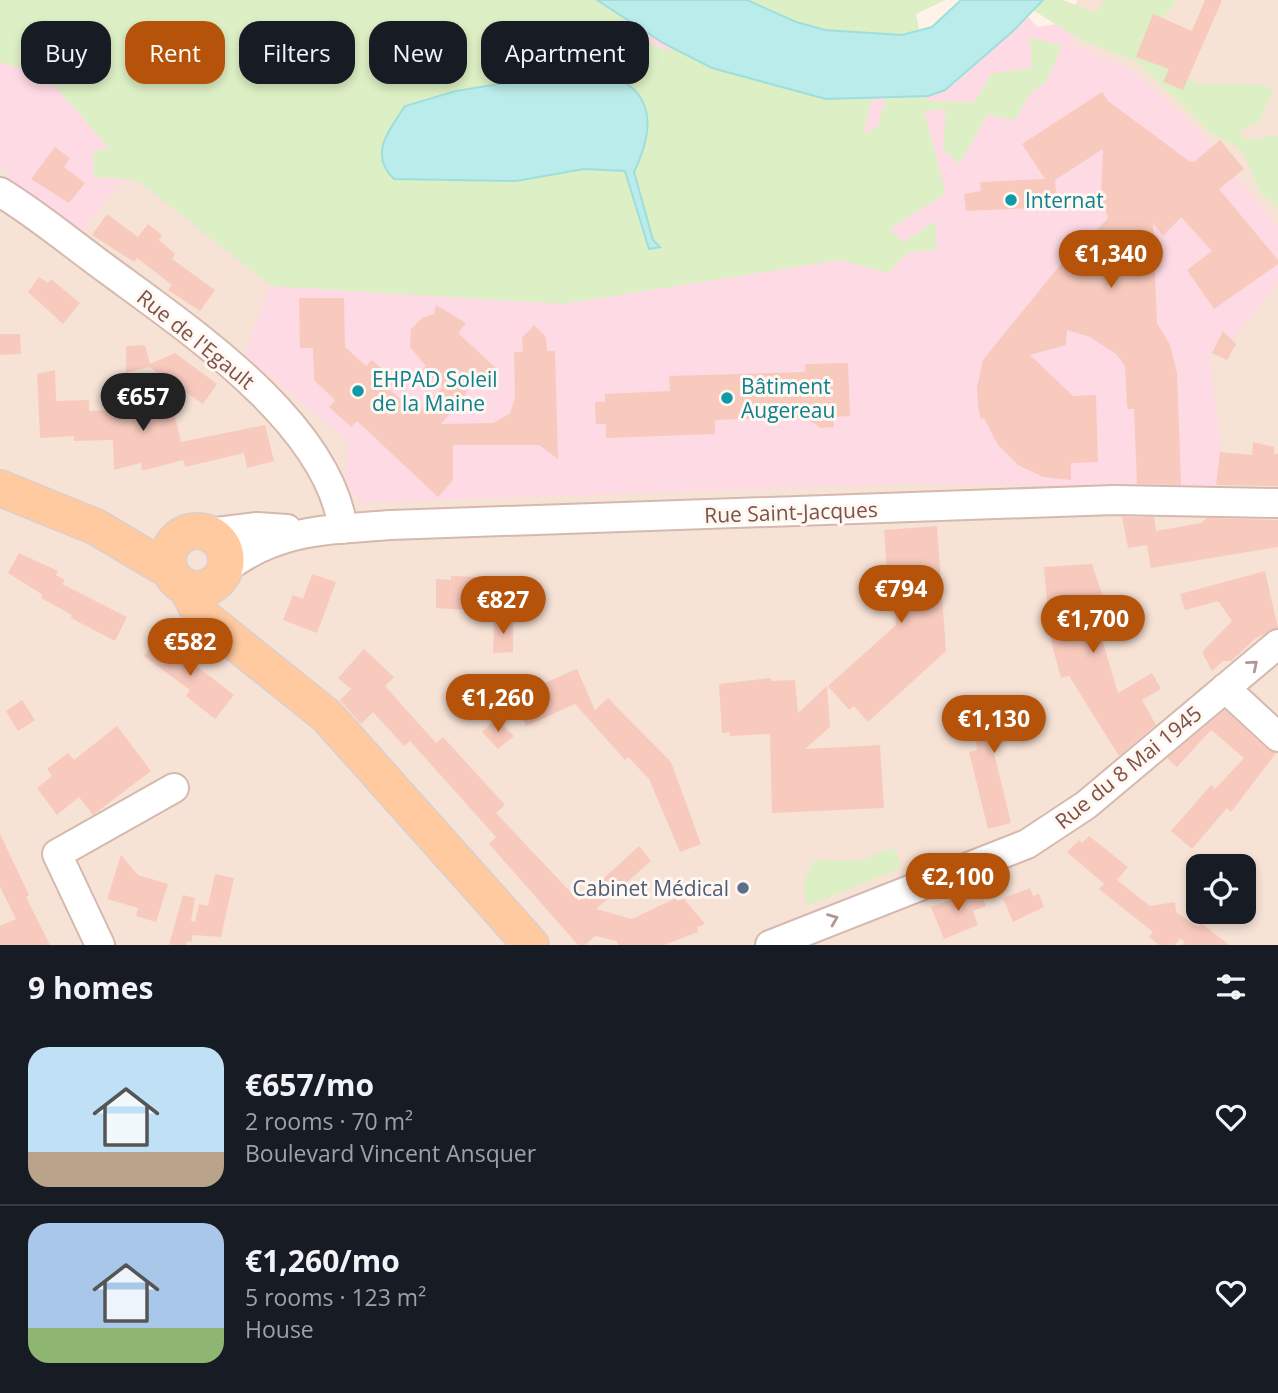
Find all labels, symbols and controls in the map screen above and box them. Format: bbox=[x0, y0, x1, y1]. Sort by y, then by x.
chip: Buy bbox=[21, 21, 111, 84]
chip: Rent bbox=[125, 21, 225, 84]
chip: Filters bbox=[239, 21, 355, 84]
chip: New bbox=[369, 21, 467, 84]
chip: Apartment bbox=[481, 21, 649, 84]
place label: Internat bbox=[1025, 186, 1104, 214]
marker: Internat bbox=[1003, 192, 1019, 208]
pin: €1,340 bbox=[1054, 230, 1168, 290]
text: €1,340 bbox=[1075, 237, 1147, 269]
street label: Rue de l'Egault bbox=[131, 283, 261, 395]
place label: EHPAD Soleil de la Maine bbox=[372, 365, 498, 417]
place label: Bâtiment Augereau bbox=[741, 372, 835, 424]
pin: €657 bbox=[102, 374, 184, 433]
text: €657 bbox=[117, 380, 169, 412]
marker: EHPAD Soleil de la Maine bbox=[350, 383, 366, 399]
marker: Bâtiment Augereau bbox=[719, 390, 735, 406]
street label: Rue Saint-Jacques bbox=[704, 495, 878, 529]
pin: €794 bbox=[860, 566, 942, 625]
text: €794 bbox=[875, 572, 927, 604]
pin: €827 bbox=[462, 576, 544, 636]
text: €827 bbox=[477, 583, 529, 615]
pin: €1,700 bbox=[1036, 596, 1150, 655]
text: €1,700 bbox=[1057, 602, 1129, 634]
pin: €582 bbox=[149, 618, 231, 678]
text: €582 bbox=[164, 625, 216, 657]
one-way arrow bbox=[1245, 660, 1258, 673]
pin: €1,260 bbox=[441, 674, 555, 734]
text: €1,260 bbox=[462, 681, 534, 713]
pin: €1,130 bbox=[937, 696, 1051, 755]
street label: Rue du 8 Mai 1945 bbox=[1049, 699, 1207, 835]
text: €1,130 bbox=[958, 702, 1030, 734]
pin: €2,100 bbox=[901, 853, 1015, 913]
map controls bbox=[1186, 854, 1256, 924]
button: locate bbox=[1186, 854, 1256, 924]
text: €2,100 bbox=[922, 860, 994, 892]
place label: Cabinet Médical bbox=[572, 874, 729, 902]
marker: Cabinet Médical bbox=[735, 880, 751, 896]
one-way arrow bbox=[826, 913, 838, 927]
text: 9 homes bbox=[28, 967, 153, 1008]
icon: filters bbox=[1212, 968, 1250, 1006]
text: €657/mo bbox=[245, 1064, 374, 1105]
icon: home bbox=[84, 1075, 168, 1159]
icon: heart bbox=[1212, 1098, 1250, 1136]
text: 2 rooms · 70 m² bbox=[245, 1105, 413, 1137]
text: Boulevard Vincent Ansquer bbox=[245, 1137, 536, 1169]
text: €1,260/mo bbox=[245, 1240, 400, 1281]
icon: home bbox=[84, 1251, 168, 1335]
icon: heart bbox=[1212, 1274, 1250, 1312]
text: 5 rooms · 123 m² bbox=[245, 1281, 426, 1313]
text: House bbox=[245, 1313, 314, 1345]

